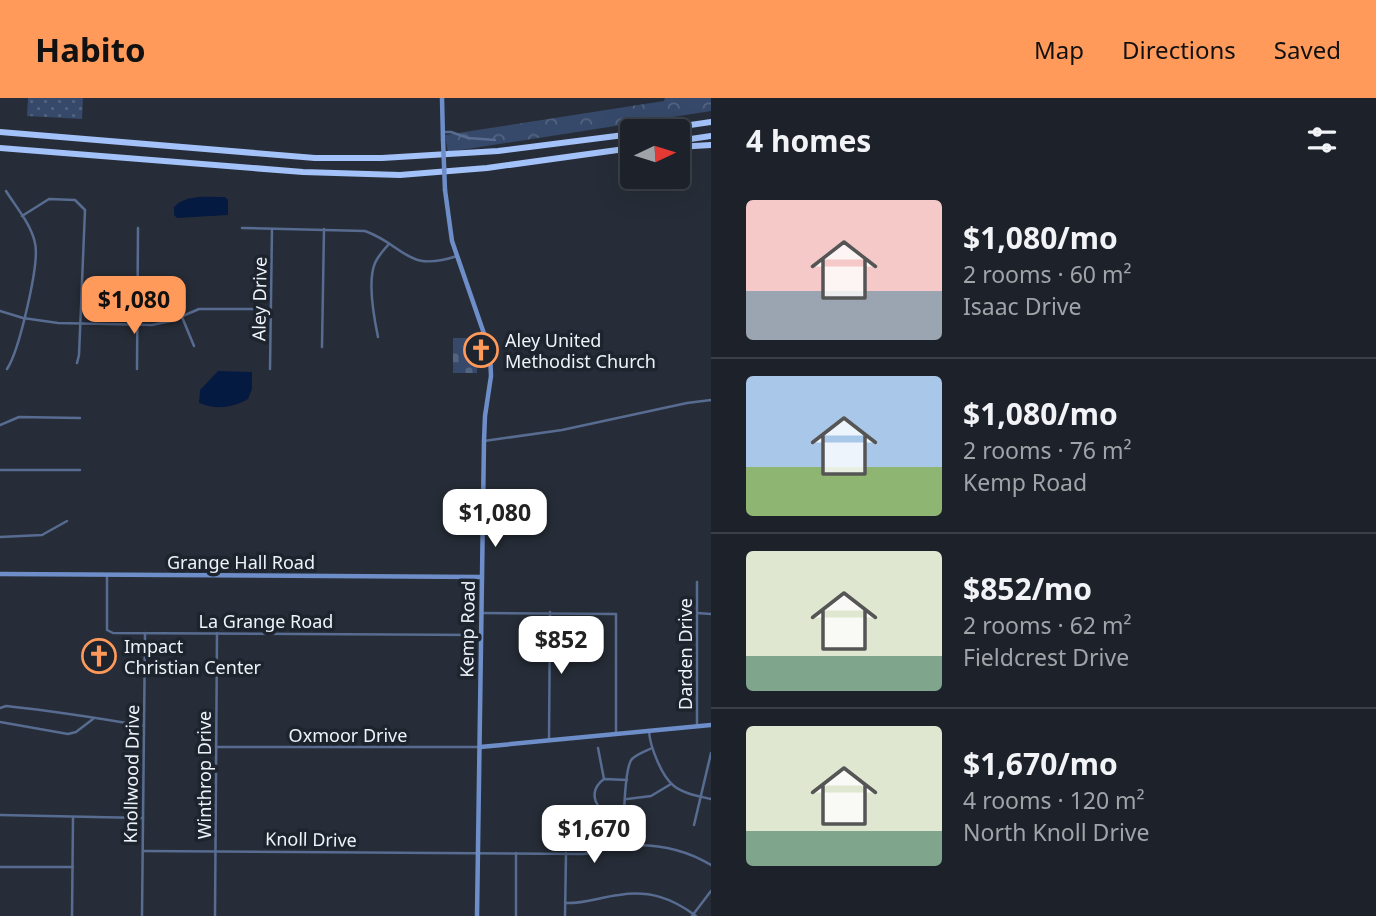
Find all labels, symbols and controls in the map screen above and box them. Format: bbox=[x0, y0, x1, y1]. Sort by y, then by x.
text: Habito bbox=[35, 27, 146, 72]
text: Map bbox=[1034, 33, 1084, 66]
text: Directions bbox=[1122, 33, 1236, 66]
text: Saved bbox=[1274, 33, 1341, 66]
north arrow bbox=[620, 119, 690, 189]
map controls bbox=[620, 119, 690, 189]
text: 4 homes bbox=[746, 120, 871, 161]
icon: filters bbox=[1303, 121, 1341, 159]
text: $1,080/mo bbox=[963, 217, 1118, 258]
icon: home bbox=[802, 228, 886, 312]
street label: Aley Drive bbox=[246, 257, 272, 341]
text: 2 rooms · 60 m² bbox=[963, 258, 1132, 290]
pin: $1,080 bbox=[77, 276, 191, 336]
text: $1,080 bbox=[98, 283, 170, 315]
text: Isaac Drive bbox=[963, 290, 1082, 322]
place label: Aley United Methodist Church bbox=[505, 328, 656, 373]
church icon: Aley United Methodist Church bbox=[462, 331, 500, 369]
text: $1,080/mo bbox=[963, 393, 1118, 434]
icon: home bbox=[802, 404, 886, 488]
text: 2 rooms · 76 m² bbox=[963, 434, 1132, 466]
text: Kemp Road bbox=[963, 466, 1087, 498]
pin: $1,080 bbox=[438, 490, 552, 549]
text: $1,080 bbox=[459, 496, 531, 528]
street label: Grange Hall Road bbox=[167, 550, 315, 574]
text: $852/mo bbox=[963, 568, 1092, 609]
icon: home bbox=[802, 579, 886, 663]
street label: Kemp Road bbox=[454, 580, 480, 678]
street label: Darden Drive bbox=[673, 598, 697, 710]
street label: La Grange Road bbox=[199, 609, 333, 633]
text: 2 rooms · 62 m² bbox=[963, 609, 1132, 641]
pin: $852 bbox=[520, 616, 602, 676]
text: $852 bbox=[535, 623, 587, 655]
place label: Impact Christian Center bbox=[124, 634, 262, 679]
church icon: Impact Christian Center bbox=[80, 637, 118, 675]
text: Fieldcrest Drive bbox=[963, 641, 1129, 673]
street label: Knollwood Drive bbox=[118, 704, 144, 844]
street label: Winthrop Drive bbox=[192, 711, 216, 839]
street label: Oxmoor Drive bbox=[289, 723, 407, 747]
text: $1,670/mo bbox=[963, 743, 1118, 784]
icon: home bbox=[802, 754, 886, 838]
text: 4 rooms · 120 m² bbox=[963, 784, 1145, 816]
pin: $1,670 bbox=[537, 806, 651, 865]
text: $1,670 bbox=[558, 812, 630, 844]
text: North Knoll Drive bbox=[963, 816, 1149, 848]
street label: Knoll Drive bbox=[265, 826, 357, 852]

